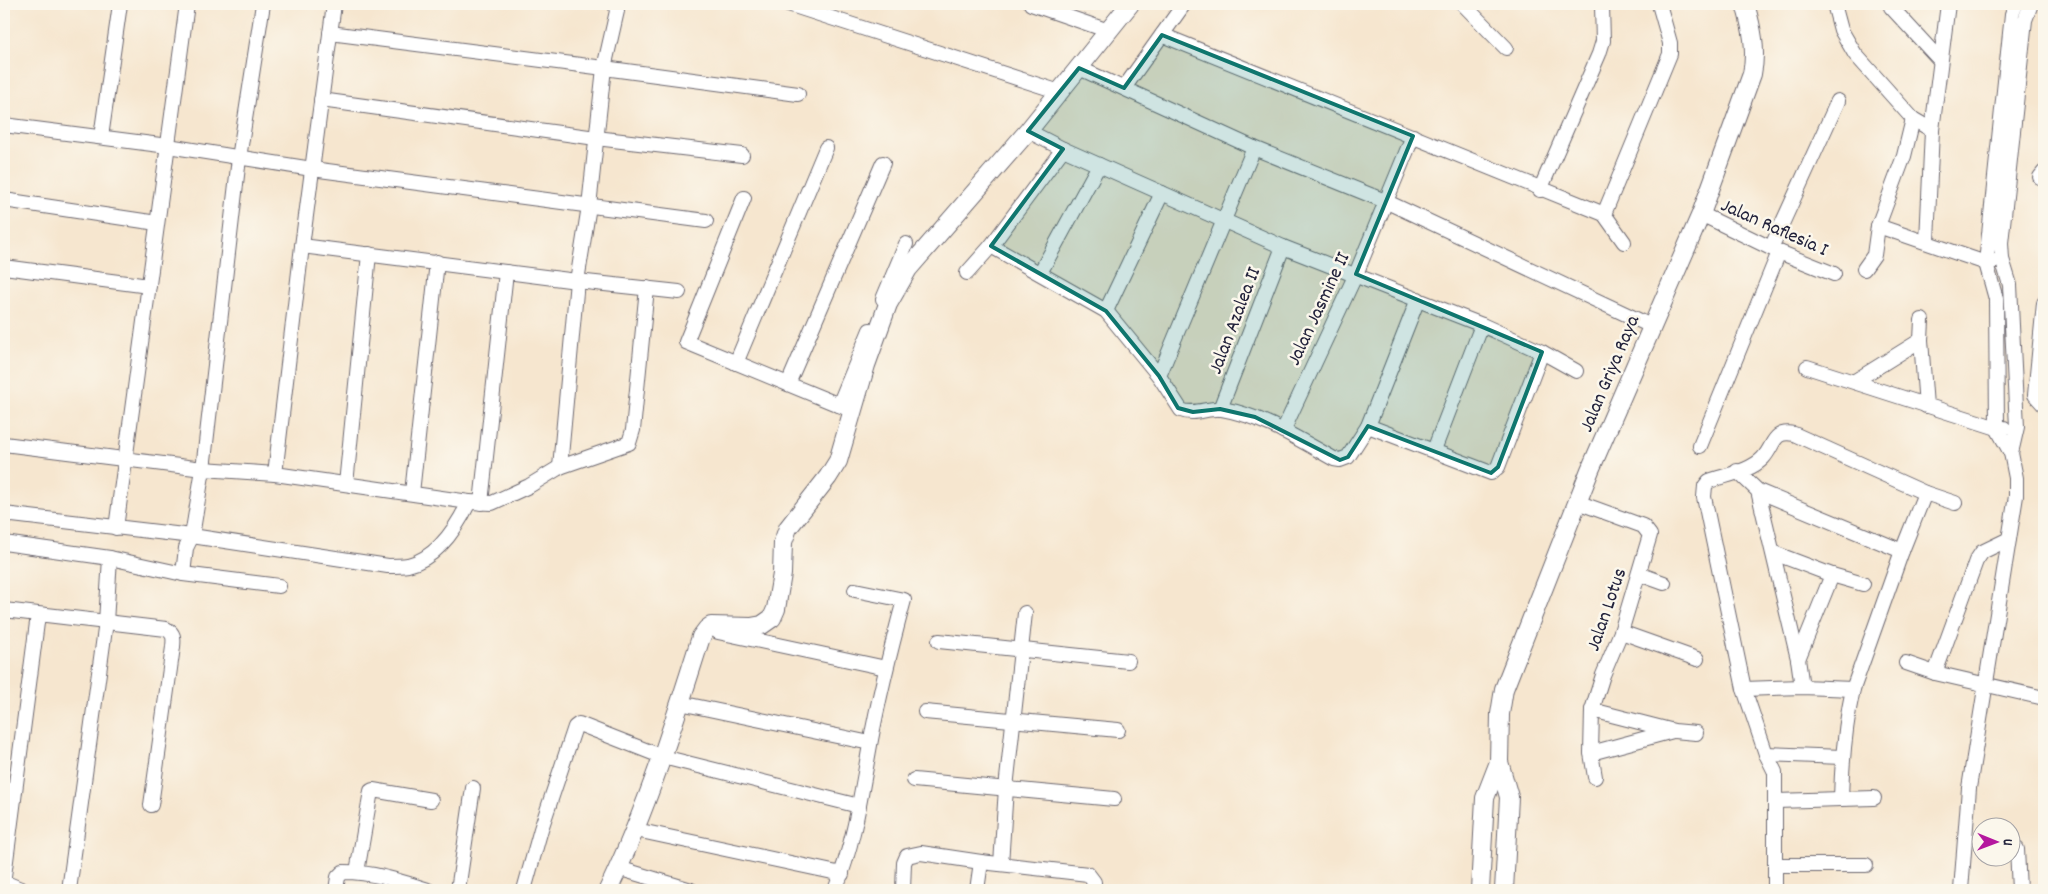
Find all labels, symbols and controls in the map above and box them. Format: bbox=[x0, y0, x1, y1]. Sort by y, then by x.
street label: Jalan Raflesia I bbox=[1716, 193, 1832, 265]
street label: Jalan Jasmine II bbox=[1281, 248, 1358, 371]
street label: Jalan Azalea II bbox=[1203, 264, 1269, 379]
street label: Jalan Griya Raya bbox=[1574, 311, 1648, 437]
street label: Jalan Lotus bbox=[1581, 565, 1635, 655]
north arrow bbox=[1970, 816, 2020, 866]
text: U bbox=[1997, 839, 2017, 846]

